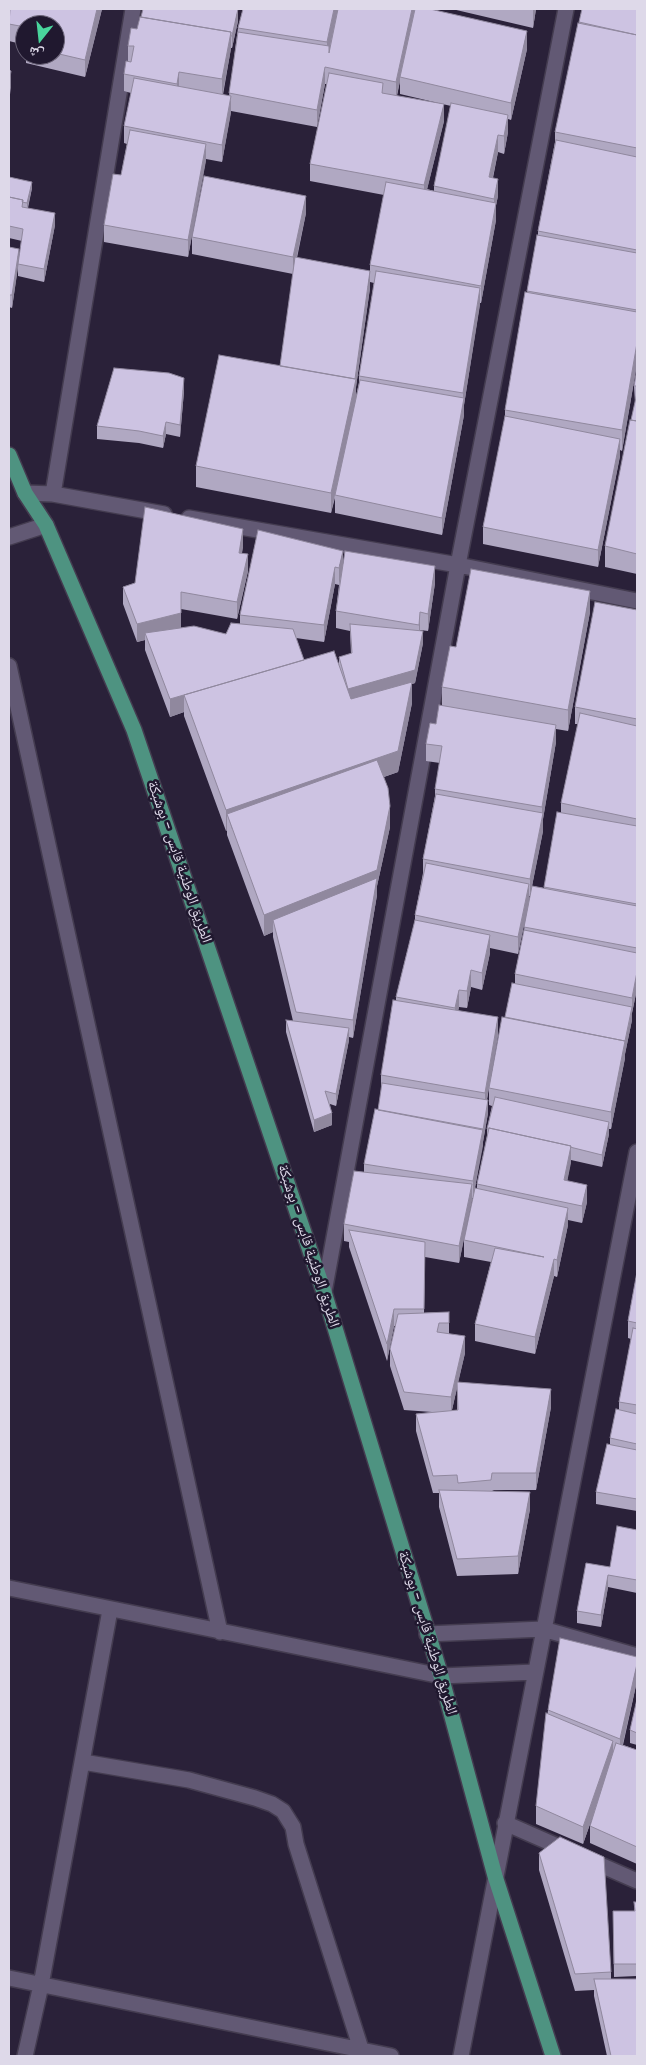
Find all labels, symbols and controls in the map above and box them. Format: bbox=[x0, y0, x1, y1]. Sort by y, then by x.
north arrow bbox=[15, 15, 65, 65]
text: ش bbox=[26, 42, 46, 65]
street label: الطريق الوطنية قابس - بوشبكة bbox=[143, 779, 215, 945]
street label: الطريق الوطنية قابس - بوشبكة bbox=[273, 1162, 343, 1330]
street label: الطريق الوطنية قابس - بوشبكة bbox=[394, 1549, 460, 1717]

